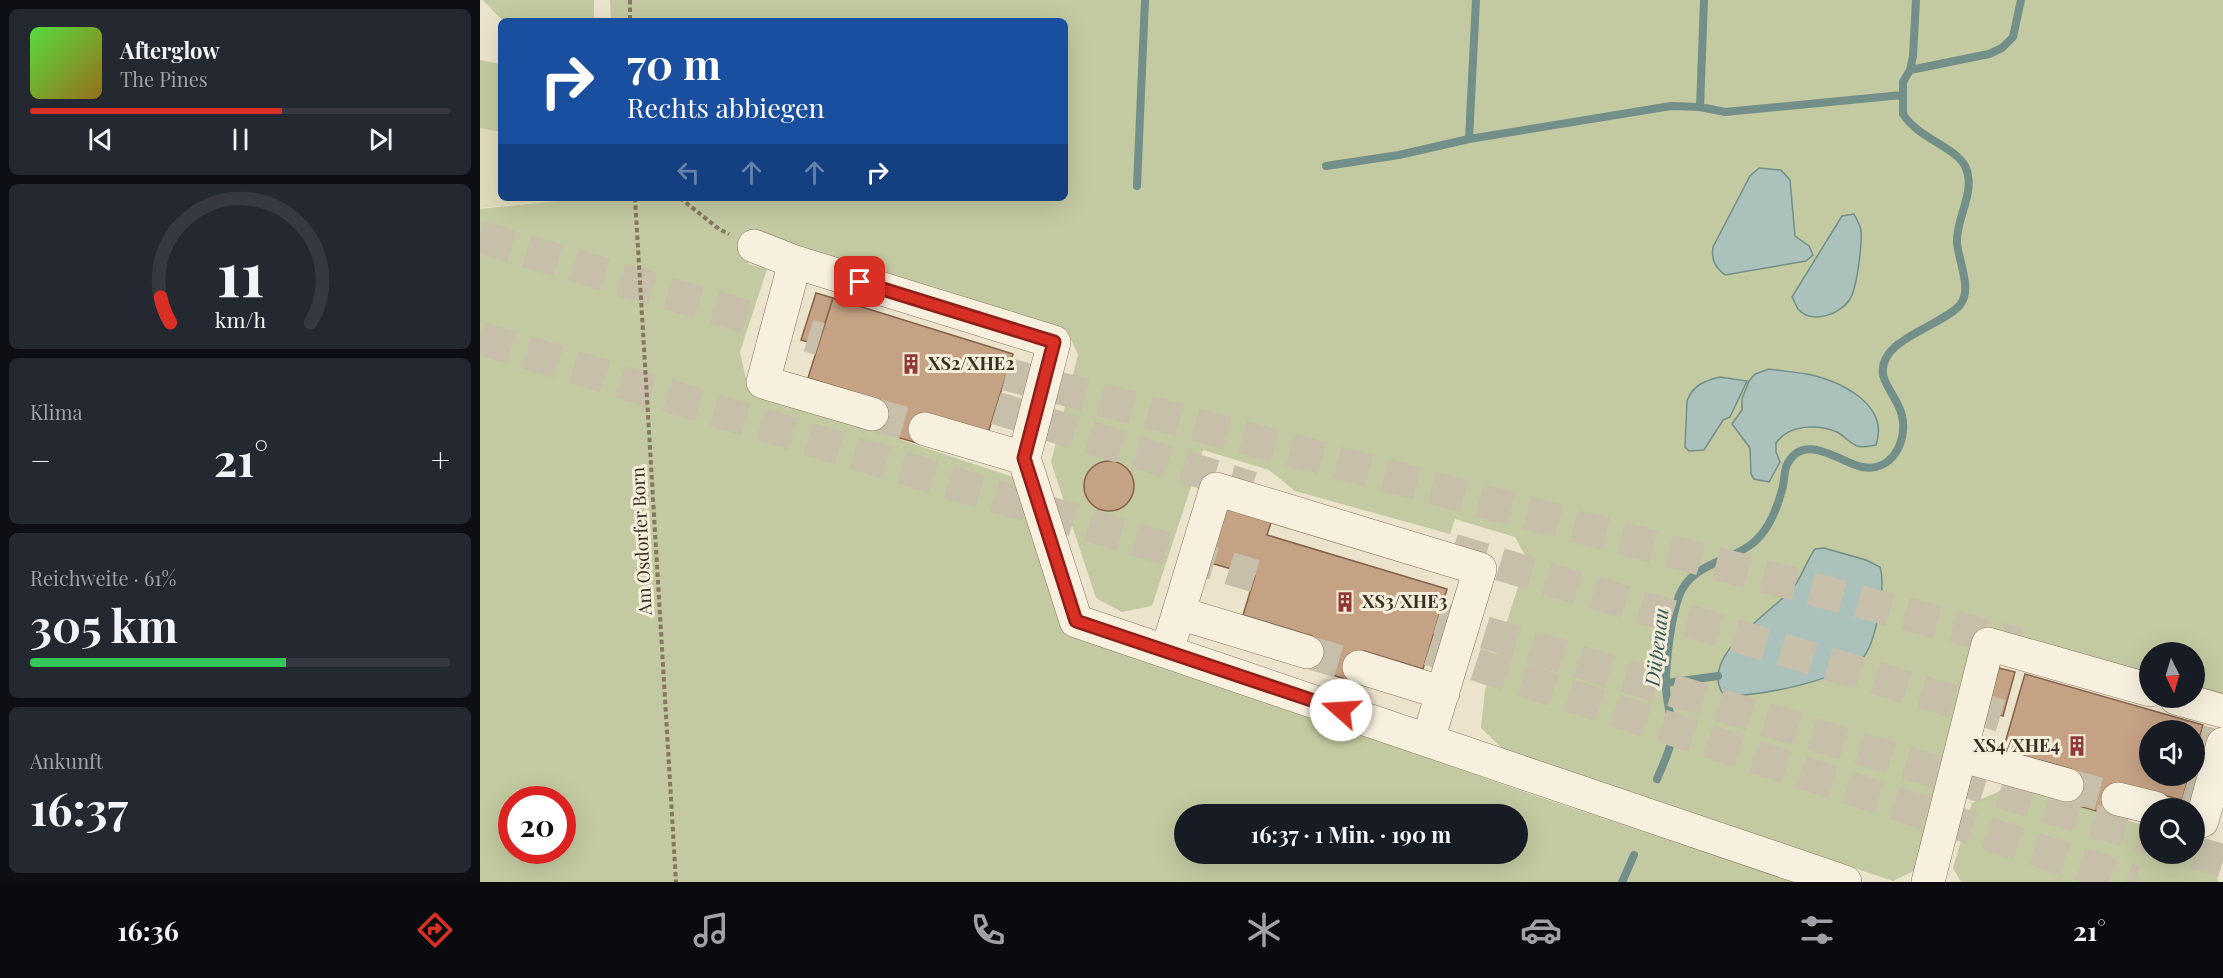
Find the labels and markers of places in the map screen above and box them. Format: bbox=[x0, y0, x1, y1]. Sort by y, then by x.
pin bbox=[834, 256, 885, 307]
place label: XS2/XHE2 bbox=[928, 351, 1015, 375]
building icon: XS2/XHE2 bbox=[899, 352, 923, 376]
place label: XS3/XHE3 bbox=[1362, 589, 1448, 613]
building icon: XS3/XHE3 bbox=[1333, 590, 1357, 614]
place label: XS4/XHE4 bbox=[1973, 733, 2060, 757]
building icon: XS4/XHE4 bbox=[2065, 734, 2089, 758]

